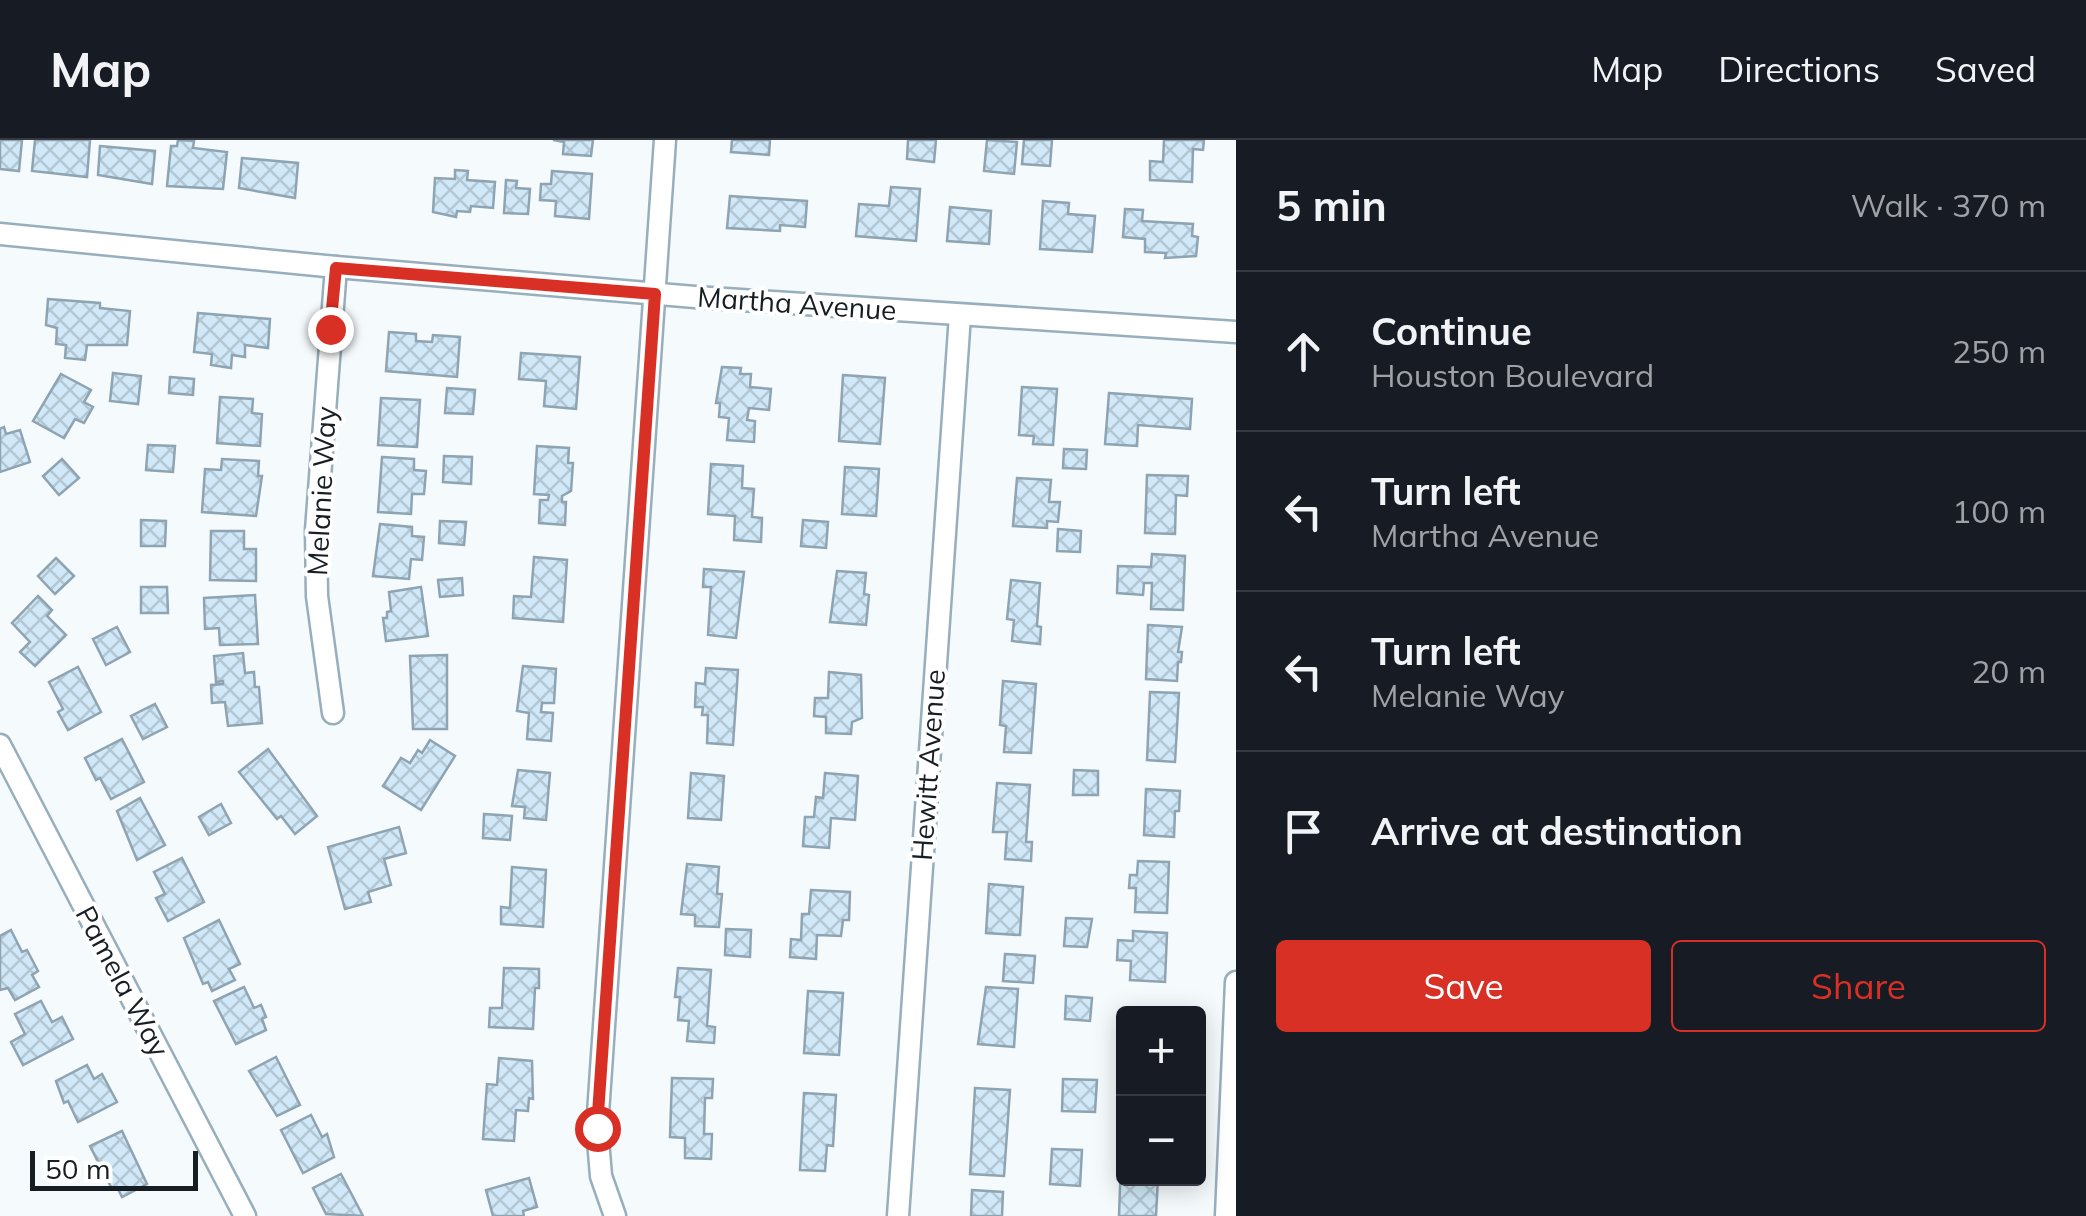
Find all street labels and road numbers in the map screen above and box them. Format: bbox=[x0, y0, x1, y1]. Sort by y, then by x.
street label: Martha Avenue bbox=[696, 279, 898, 327]
street label: Melanie Way bbox=[299, 405, 343, 577]
street label: Hewitt Avenue bbox=[904, 668, 952, 862]
street label: Pamela Way bbox=[69, 899, 177, 1063]

